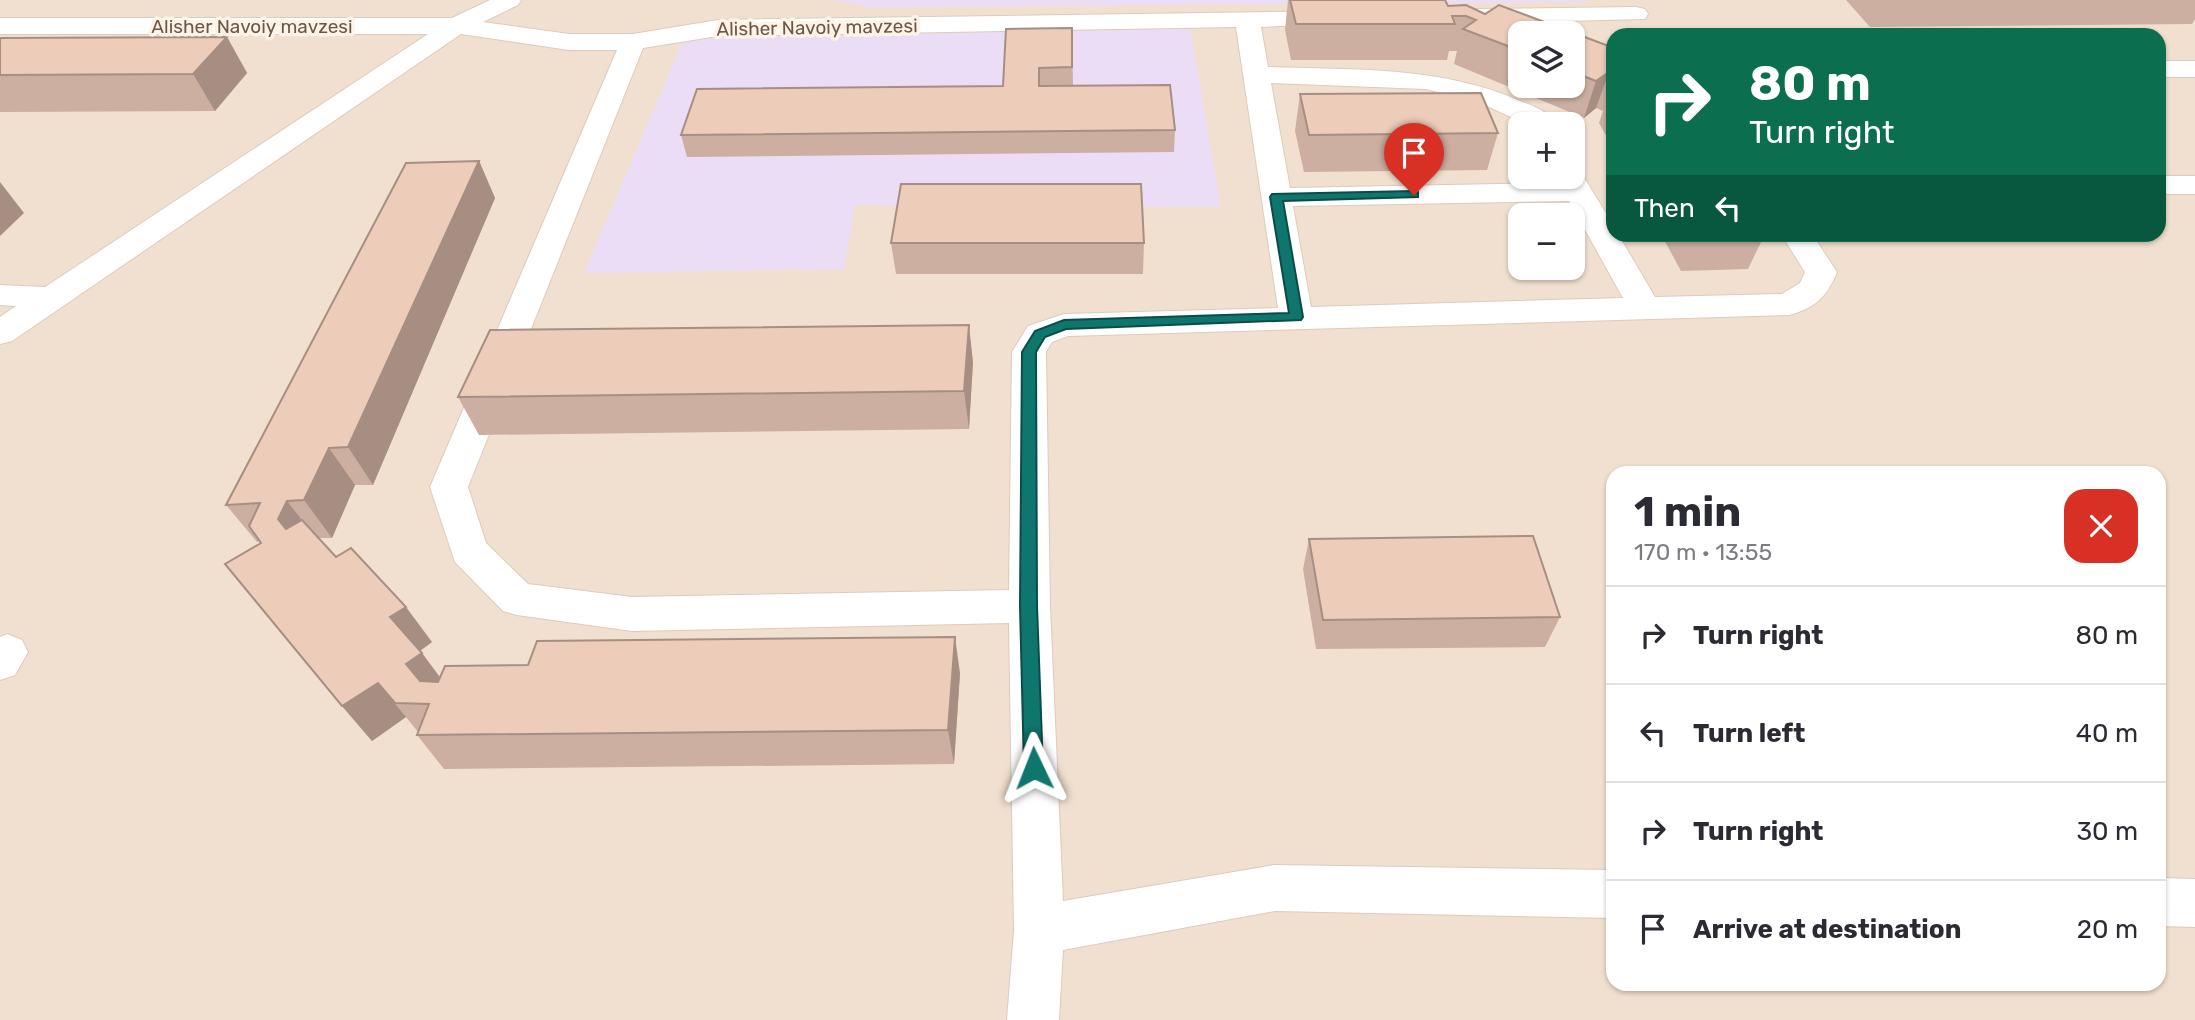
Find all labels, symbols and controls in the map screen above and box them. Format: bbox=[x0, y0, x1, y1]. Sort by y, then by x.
street label: Alisher Navoiy mavzesi bbox=[716, 14, 918, 41]
street label: Alisher Navoiy mavzesi bbox=[151, 15, 353, 38]
map controls bbox=[1508, 21, 1585, 280]
button: layers bbox=[1508, 21, 1585, 98]
text: 80 m bbox=[1749, 54, 1871, 112]
icon: right bbox=[1634, 56, 1725, 147]
button: + bbox=[1508, 112, 1585, 189]
text: Turn right bbox=[1749, 113, 1894, 151]
pin bbox=[1384, 123, 1444, 195]
icon: arrive bbox=[1395, 134, 1433, 172]
icon: left bbox=[1709, 189, 1747, 227]
text: Then bbox=[1634, 193, 1695, 224]
button: − bbox=[1508, 203, 1585, 280]
text: 1 min bbox=[1634, 487, 1741, 537]
button: close bbox=[2064, 489, 2138, 563]
text: 170 m · 13:55 bbox=[1634, 538, 1772, 566]
icon: right bbox=[1634, 616, 1672, 654]
text: Turn right bbox=[1693, 620, 1823, 651]
text: 80 m bbox=[2075, 620, 2138, 651]
icon: left bbox=[1634, 714, 1672, 752]
text: Turn left bbox=[1693, 718, 1805, 749]
text: 40 m bbox=[2076, 718, 2138, 749]
position arrow bbox=[997, 731, 1071, 805]
icon: right bbox=[1634, 812, 1672, 850]
text: Turn right bbox=[1693, 816, 1823, 847]
text: 30 m bbox=[2076, 816, 2138, 847]
icon: arrive bbox=[1634, 910, 1672, 948]
text: Arrive at destination bbox=[1693, 914, 1961, 945]
text: 20 m bbox=[2077, 914, 2138, 945]

